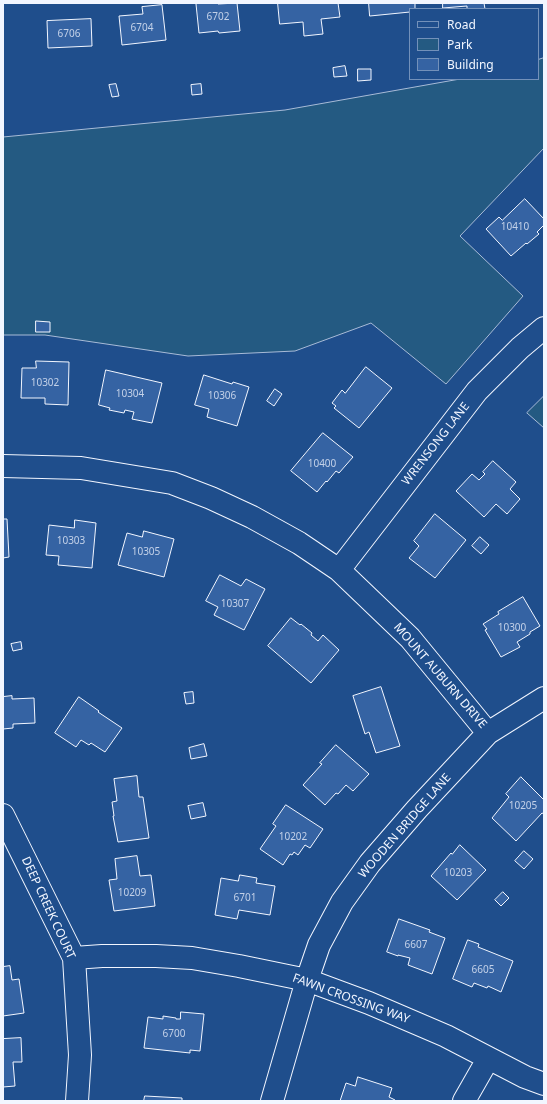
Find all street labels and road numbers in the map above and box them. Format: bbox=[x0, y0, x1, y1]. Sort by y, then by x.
street label: WRENSONG LANE bbox=[399, 400, 473, 488]
street label: MOUNT AUBURN DRIVE bbox=[390, 620, 490, 732]
street label: WOODEN BRIDGE LANE bbox=[356, 771, 454, 881]
street label: DEEP CREEK COURT bbox=[18, 855, 78, 961]
street label: FAWN CROSSING WAY bbox=[290, 971, 412, 1027]

